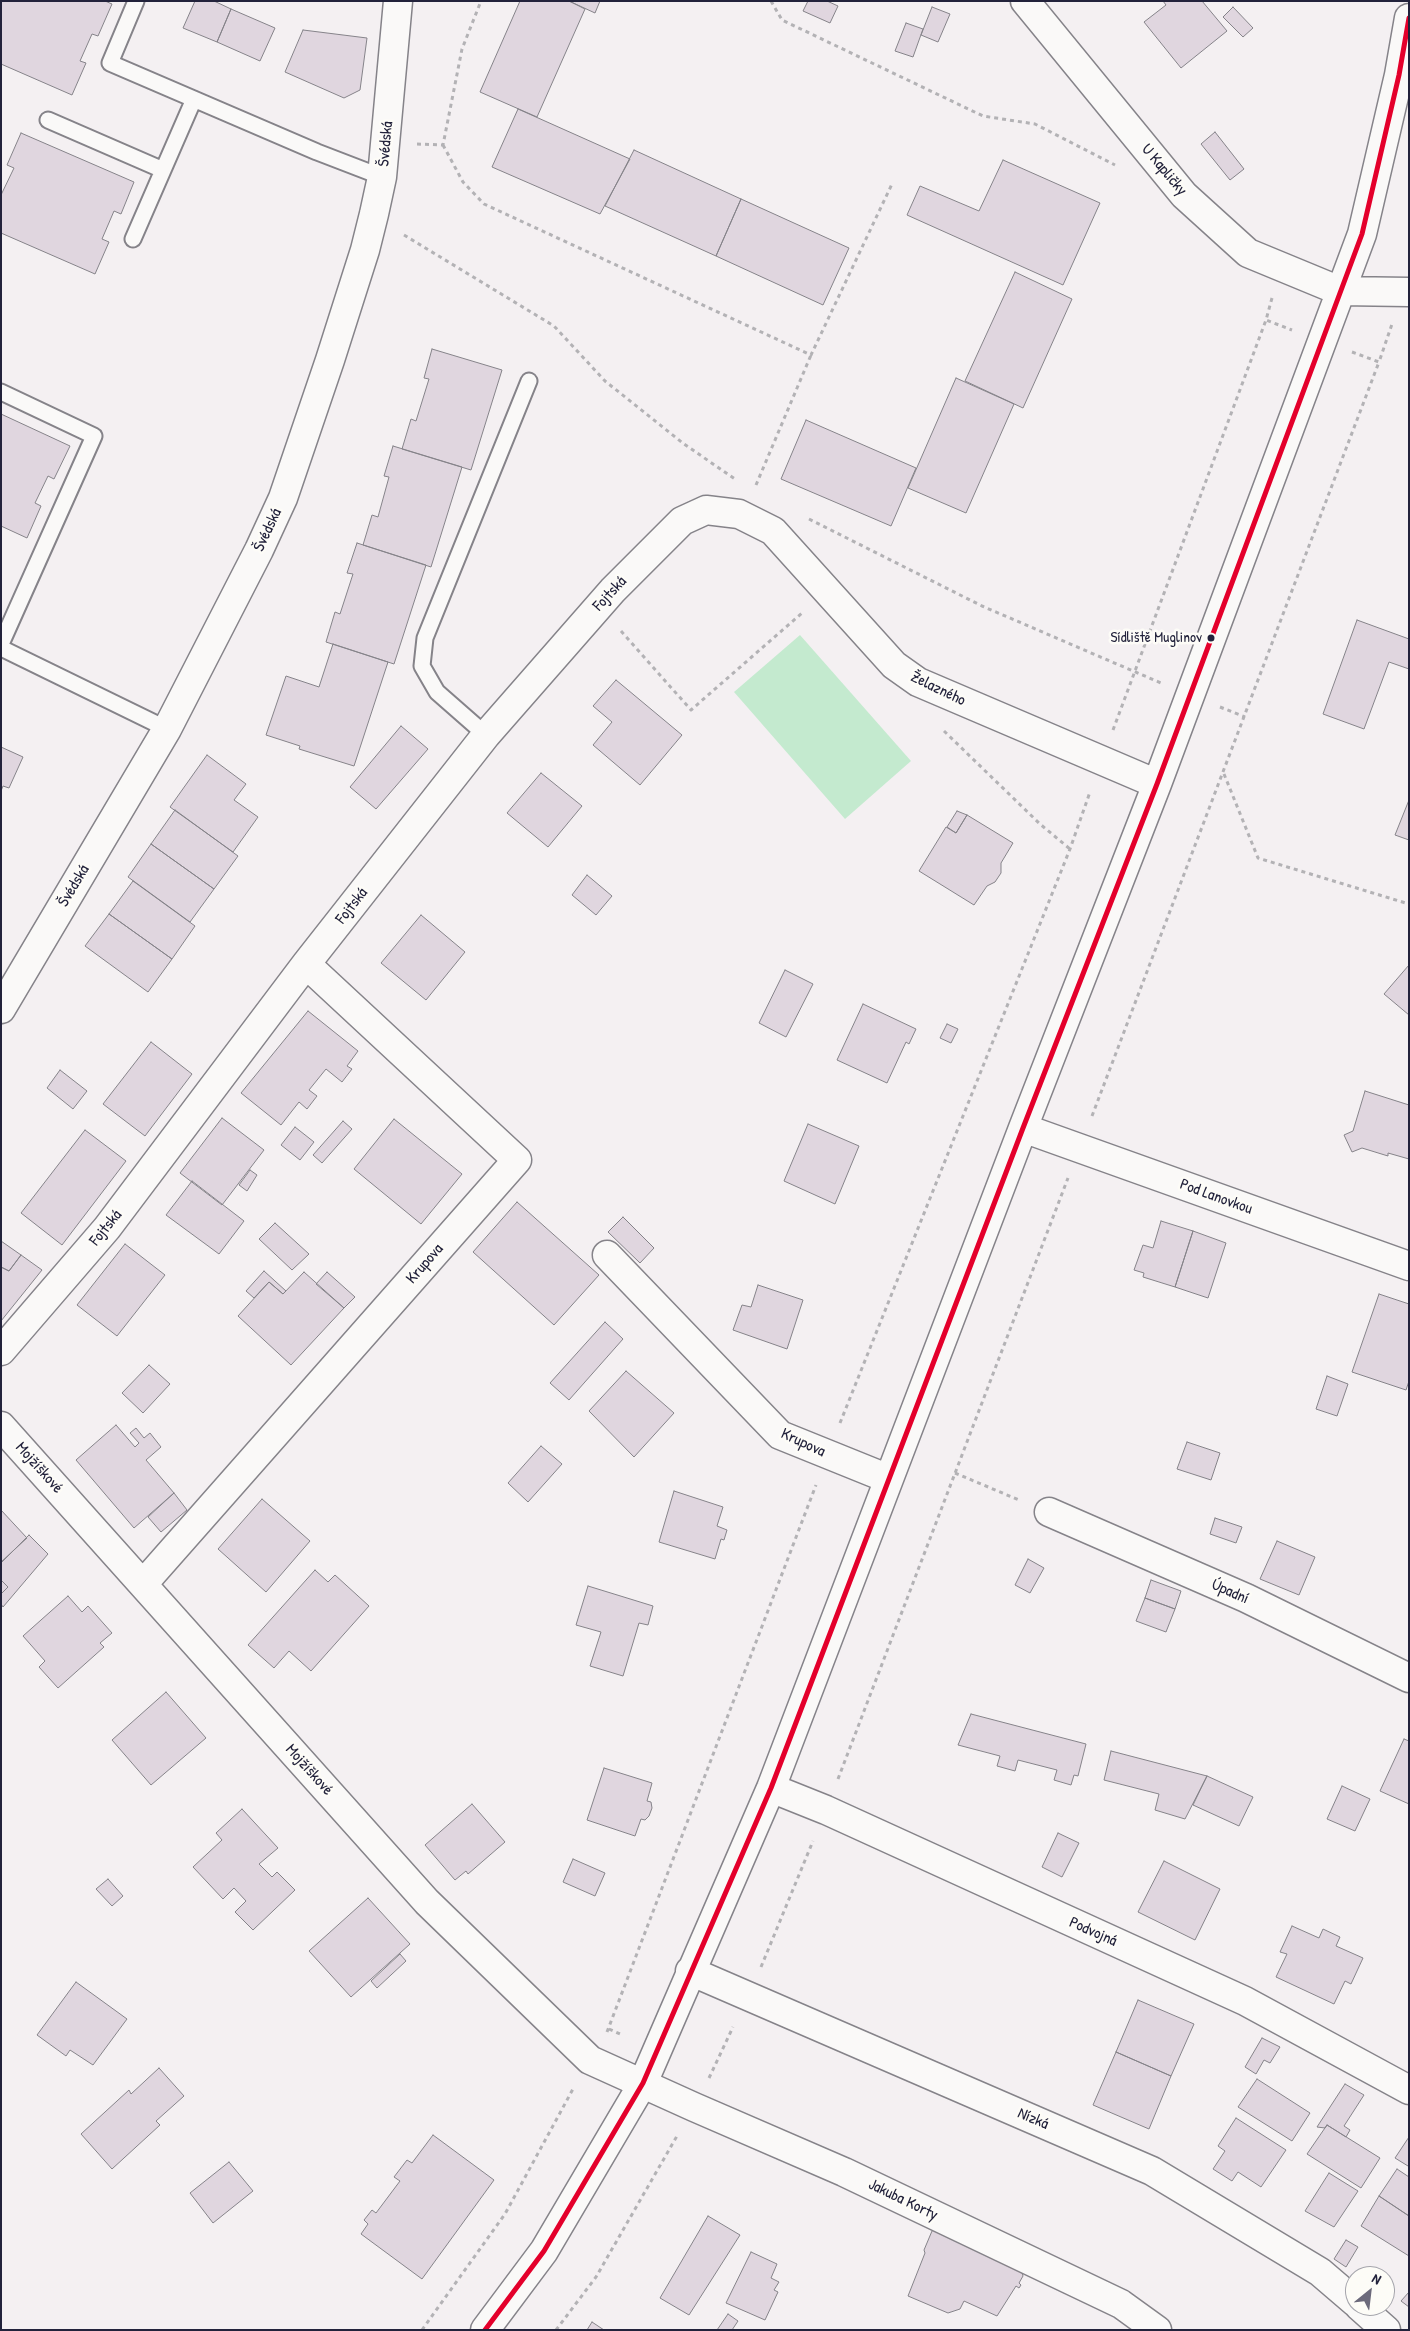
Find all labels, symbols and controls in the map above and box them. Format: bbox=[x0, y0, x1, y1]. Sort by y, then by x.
street label: Švédská bbox=[374, 121, 398, 167]
street label: U Kapličky bbox=[1137, 140, 1191, 200]
street label: Švédská bbox=[250, 505, 286, 555]
street label: Fojtská bbox=[589, 573, 631, 615]
place label: Sídliště Muglinov bbox=[1110, 629, 1202, 647]
marker: Sídliště Muglinov bbox=[1206, 633, 1216, 643]
street label: Želazného bbox=[907, 668, 969, 710]
street label: Švédská bbox=[54, 862, 94, 910]
street label: Fojtská bbox=[332, 884, 372, 928]
street label: Pod Lanovkou bbox=[1177, 1175, 1255, 1219]
street label: Fojtská bbox=[86, 1206, 126, 1250]
street label: Krupova bbox=[402, 1240, 448, 1288]
street label: Krupova bbox=[778, 1424, 828, 1462]
street label: Mojžíškové bbox=[11, 1438, 67, 1498]
street label: Úpadní bbox=[1208, 1575, 1252, 1609]
street label: Mojžíškové bbox=[281, 1740, 337, 1800]
street label: Podvojná bbox=[1066, 1913, 1120, 1951]
street label: Nízká bbox=[1015, 2104, 1051, 2134]
street label: Jakuba Korty bbox=[865, 2175, 941, 2225]
north arrow bbox=[1345, 2266, 1395, 2316]
text: N bbox=[1369, 2268, 1385, 2288]

